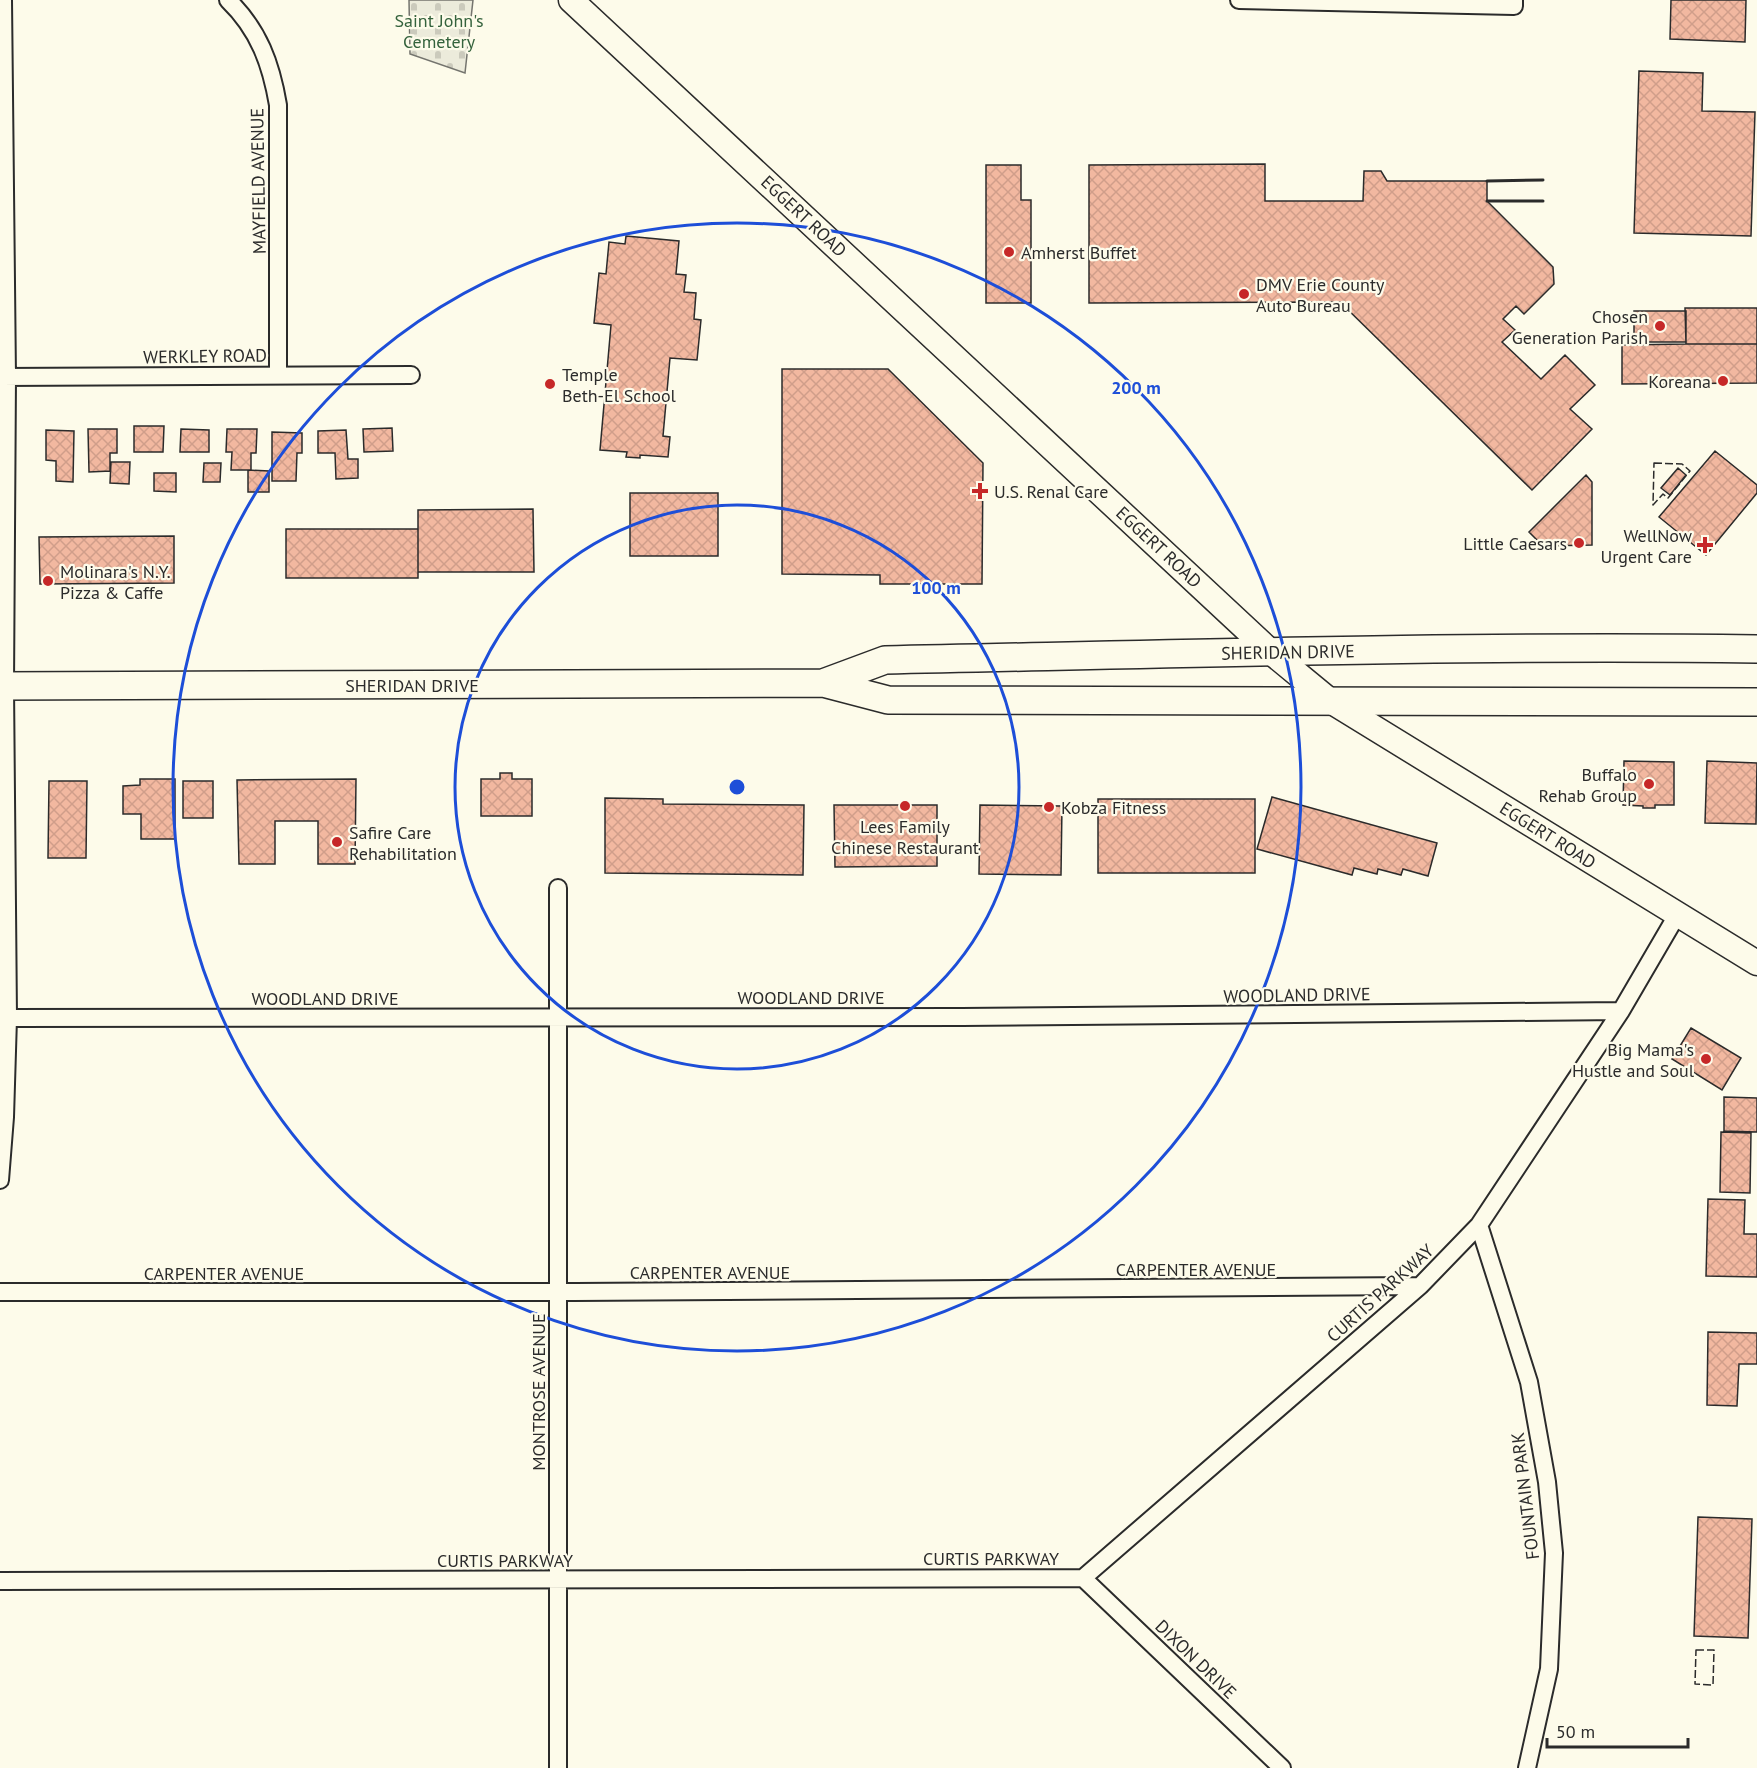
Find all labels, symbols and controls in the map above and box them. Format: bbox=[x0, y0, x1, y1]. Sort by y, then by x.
park label: Saint John's Cemetery bbox=[394, 9, 484, 53]
street label: MAYFIELD AVENUE bbox=[245, 108, 271, 254]
street label: EGGERT ROAD bbox=[756, 170, 852, 262]
place label: Amherst Buffet bbox=[1021, 241, 1137, 264]
marker: Amherst Buffet bbox=[1002, 245, 1016, 259]
place label: DMV Erie County Auto Bureau bbox=[1256, 273, 1385, 317]
marker: DMV Erie County Auto Bureau bbox=[1237, 287, 1251, 301]
place label: Chosen Generation Parish bbox=[1512, 305, 1648, 349]
marker: Chosen Generation Parish bbox=[1653, 319, 1667, 333]
street label: WERKLEY ROAD bbox=[143, 343, 267, 369]
place label: Temple Beth-El School bbox=[562, 363, 677, 407]
place label: Koreana bbox=[1648, 370, 1711, 393]
marker: Koreana bbox=[1716, 374, 1730, 388]
text: 200 m bbox=[1111, 376, 1161, 399]
marker: Temple Beth-El School bbox=[543, 377, 557, 391]
place label: U.S. Renal Care bbox=[994, 480, 1108, 503]
marker: U.S. Renal Care bbox=[971, 482, 989, 500]
street label: EGGERT ROAD bbox=[1111, 501, 1207, 593]
place label: WellNow Urgent Care bbox=[1600, 524, 1693, 568]
place label: Little Caesars bbox=[1463, 532, 1567, 555]
marker: Little Caesars bbox=[1572, 536, 1586, 550]
marker: WellNow Urgent Care bbox=[1696, 536, 1714, 554]
place label: Molinara's N.Y. Pizza & Caffe bbox=[60, 560, 171, 604]
marker: Molinara's N.Y. Pizza & Caffe bbox=[41, 574, 55, 588]
text: 100 m bbox=[911, 576, 961, 599]
street label: SHERIDAN DRIVE bbox=[1221, 639, 1355, 665]
street label: SHERIDAN DRIVE bbox=[345, 674, 479, 697]
place label: Buffalo Rehab Group bbox=[1538, 763, 1637, 807]
centre of rings bbox=[727, 777, 747, 797]
marker: Buffalo Rehab Group bbox=[1642, 777, 1656, 791]
place label: Kobza Fitness bbox=[1061, 796, 1166, 819]
street label: EGGERT ROAD bbox=[1496, 796, 1600, 874]
marker: Lees Family Chinese Restaurant bbox=[898, 799, 912, 813]
marker: Kobza Fitness bbox=[1042, 800, 1056, 814]
place label: Lees Family Chinese Restaurant bbox=[831, 815, 979, 859]
place label: Safire Care Rehabilitation bbox=[349, 821, 457, 865]
marker: Safire Care Rehabilitation bbox=[330, 835, 344, 849]
street label: WOODLAND DRIVE bbox=[1223, 982, 1371, 1008]
street label: WOODLAND DRIVE bbox=[737, 986, 885, 1009]
street label: WOODLAND DRIVE bbox=[251, 987, 399, 1010]
place label: Big Mama's Hustle and Soul bbox=[1572, 1038, 1695, 1082]
marker: Big Mama's Hustle and Soul bbox=[1699, 1052, 1713, 1066]
street label: CURTIS PARKWAY bbox=[1322, 1239, 1438, 1347]
street label: CARPENTER AVENUE bbox=[1116, 1258, 1276, 1281]
street label: CARPENTER AVENUE bbox=[630, 1261, 790, 1284]
street label: CARPENTER AVENUE bbox=[144, 1262, 304, 1285]
street label: MONTROSE AVENUE bbox=[527, 1313, 550, 1471]
street label: FOUNTAIN PARK bbox=[1506, 1431, 1544, 1561]
street label: CURTIS PARKWAY bbox=[923, 1547, 1059, 1570]
street label: CURTIS PARKWAY bbox=[437, 1549, 573, 1572]
street label: DIXON DRIVE bbox=[1151, 1615, 1241, 1703]
scale bar bbox=[1547, 1711, 1688, 1749]
text: 50 m bbox=[1556, 1720, 1595, 1743]

